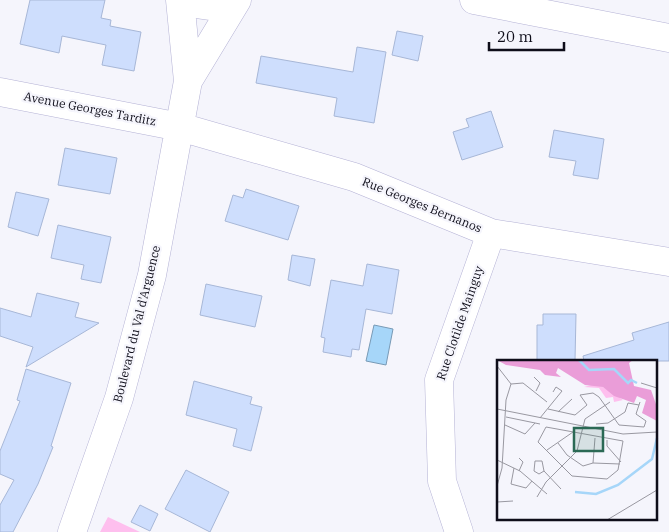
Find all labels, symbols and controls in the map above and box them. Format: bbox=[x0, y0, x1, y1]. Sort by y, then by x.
scale bar bbox=[489, 20, 564, 52]
text: 20 m bbox=[497, 27, 533, 46]
street label: Avenue Georges Tarditz bbox=[23, 88, 157, 129]
street label: Rue Georges Bernanos bbox=[360, 174, 484, 235]
street label: Boulevard du Val d'Arguence bbox=[110, 244, 163, 404]
street label: Rue Clotilde Mainguy bbox=[433, 263, 486, 382]
inset map bbox=[497, 360, 656, 520]

